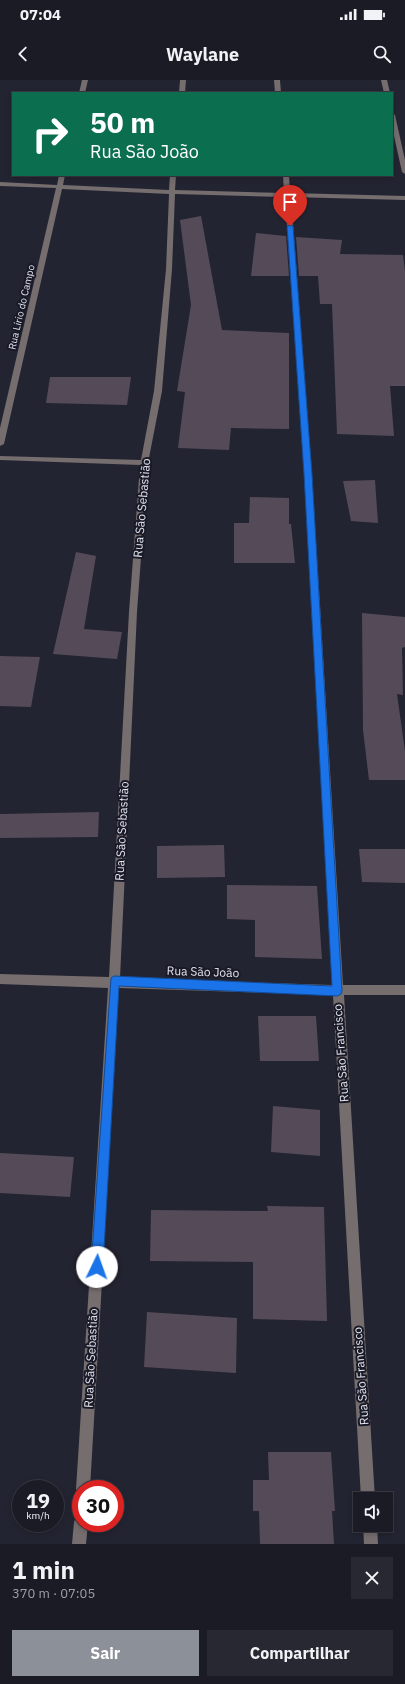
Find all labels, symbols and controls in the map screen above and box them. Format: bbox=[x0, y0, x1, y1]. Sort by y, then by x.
text: 07:04 bbox=[20, 5, 61, 24]
icon: back bbox=[12, 43, 34, 65]
text: Waylane bbox=[166, 43, 239, 66]
icon: search bbox=[371, 43, 393, 65]
text: 50 m bbox=[90, 104, 155, 141]
icon: right bbox=[24, 108, 76, 160]
text: Rua São João bbox=[90, 140, 199, 163]
pin bbox=[273, 185, 307, 226]
icon: arrive bbox=[279, 191, 301, 213]
street label: Rua Lírio do Campo bbox=[5, 263, 38, 351]
street label: Rua São Sebastião bbox=[130, 457, 153, 558]
street label: Rua São Sebastião bbox=[111, 781, 132, 881]
street label: Rua São João bbox=[166, 963, 240, 980]
street label: Rua São Francisco bbox=[330, 1003, 351, 1103]
position arrow bbox=[76, 1246, 118, 1288]
street label: Rua São Sebastião bbox=[80, 1308, 101, 1408]
street label: Rua São Francisco bbox=[350, 1326, 371, 1426]
speed limit sign: 30 bbox=[72, 1480, 124, 1532]
text: 19 bbox=[26, 1487, 50, 1514]
map controls bbox=[353, 1492, 393, 1532]
button: sound bbox=[353, 1492, 393, 1532]
text: km/h bbox=[26, 1509, 50, 1522]
text: 1 min bbox=[12, 1554, 75, 1586]
button: close bbox=[351, 1557, 393, 1599]
text: 370 m · 07:05 bbox=[12, 1585, 95, 1602]
button: Sair bbox=[12, 1630, 199, 1676]
button: Compartilhar bbox=[207, 1630, 393, 1676]

